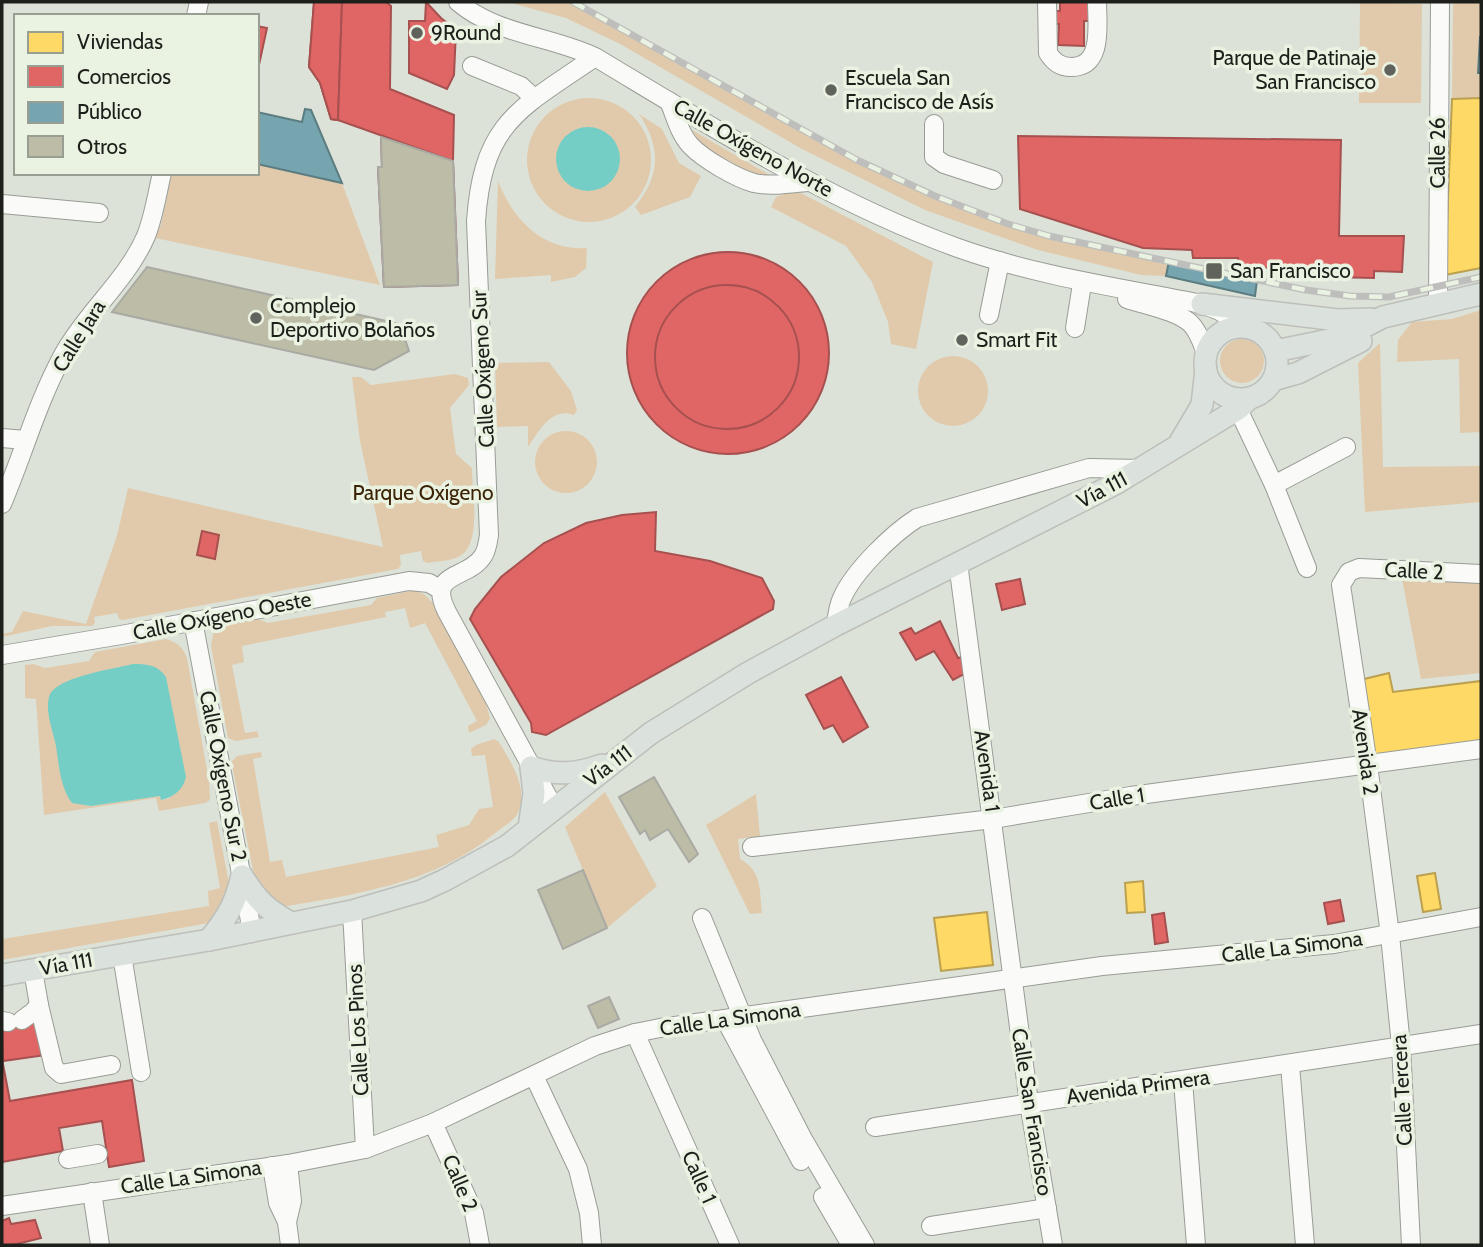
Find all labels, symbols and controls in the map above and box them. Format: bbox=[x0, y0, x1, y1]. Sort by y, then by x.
legend bbox=[14, 14, 259, 175]
place label: 9Round bbox=[431, 20, 501, 45]
marker: 9Round bbox=[409, 25, 425, 41]
text: Viviendas bbox=[77, 29, 163, 54]
place label: Parque de Patinaje San Francisco bbox=[1212, 45, 1376, 94]
marker: Parque de Patinaje San Francisco bbox=[1382, 62, 1398, 78]
text: Comercios bbox=[77, 64, 171, 89]
place label: Escuela San Francisco de Asís bbox=[845, 65, 994, 114]
marker: Escuela San Francisco de Asís bbox=[823, 82, 839, 98]
street label: Calle Oxígeno Norte bbox=[669, 93, 837, 202]
text: Público bbox=[77, 99, 142, 124]
street label: Calle 26 bbox=[1425, 117, 1450, 189]
text: Otros bbox=[77, 134, 127, 159]
place label: San Francisco bbox=[1230, 258, 1351, 283]
marker: San Francisco bbox=[1204, 261, 1224, 281]
street label: Calle Oxígeno Sur bbox=[466, 289, 499, 448]
place label: Complejo Deportivo Bolaños bbox=[270, 293, 435, 342]
street label: Calle Jara bbox=[47, 295, 110, 376]
marker: Complejo Deportivo Bolaños bbox=[248, 310, 264, 326]
place label: Smart Fit bbox=[976, 327, 1057, 352]
marker: Smart Fit bbox=[954, 332, 970, 348]
street label: Vía 111 bbox=[1072, 466, 1131, 513]
park label: Parque Oxígeno bbox=[352, 480, 494, 505]
street label: Calle 2 bbox=[1384, 556, 1444, 585]
street label: Calle Oxígeno Oeste bbox=[131, 586, 313, 645]
street label: Calle Oxígeno Sur 2 bbox=[195, 688, 252, 863]
street label: Avenida 2 bbox=[1347, 707, 1384, 797]
street label: Avenida 1 bbox=[969, 728, 1006, 814]
street label: Vía 111 bbox=[579, 740, 637, 792]
street label: Calle 1 bbox=[1088, 782, 1146, 815]
street label: Calle La Simona bbox=[1220, 925, 1364, 968]
street label: Vía 111 bbox=[37, 947, 94, 980]
street label: Calle Los Pinos bbox=[342, 963, 373, 1097]
street label: Calle La Simona bbox=[658, 996, 802, 1041]
street label: Calle San Francisco bbox=[1007, 1026, 1058, 1197]
street label: Calle Tercera bbox=[1386, 1034, 1417, 1146]
street label: Avenida Primera bbox=[1065, 1064, 1211, 1109]
street label: Calle 1 bbox=[677, 1147, 722, 1207]
street label: Calle 2 bbox=[437, 1151, 484, 1215]
street label: Calle La Simona bbox=[119, 1154, 263, 1199]

